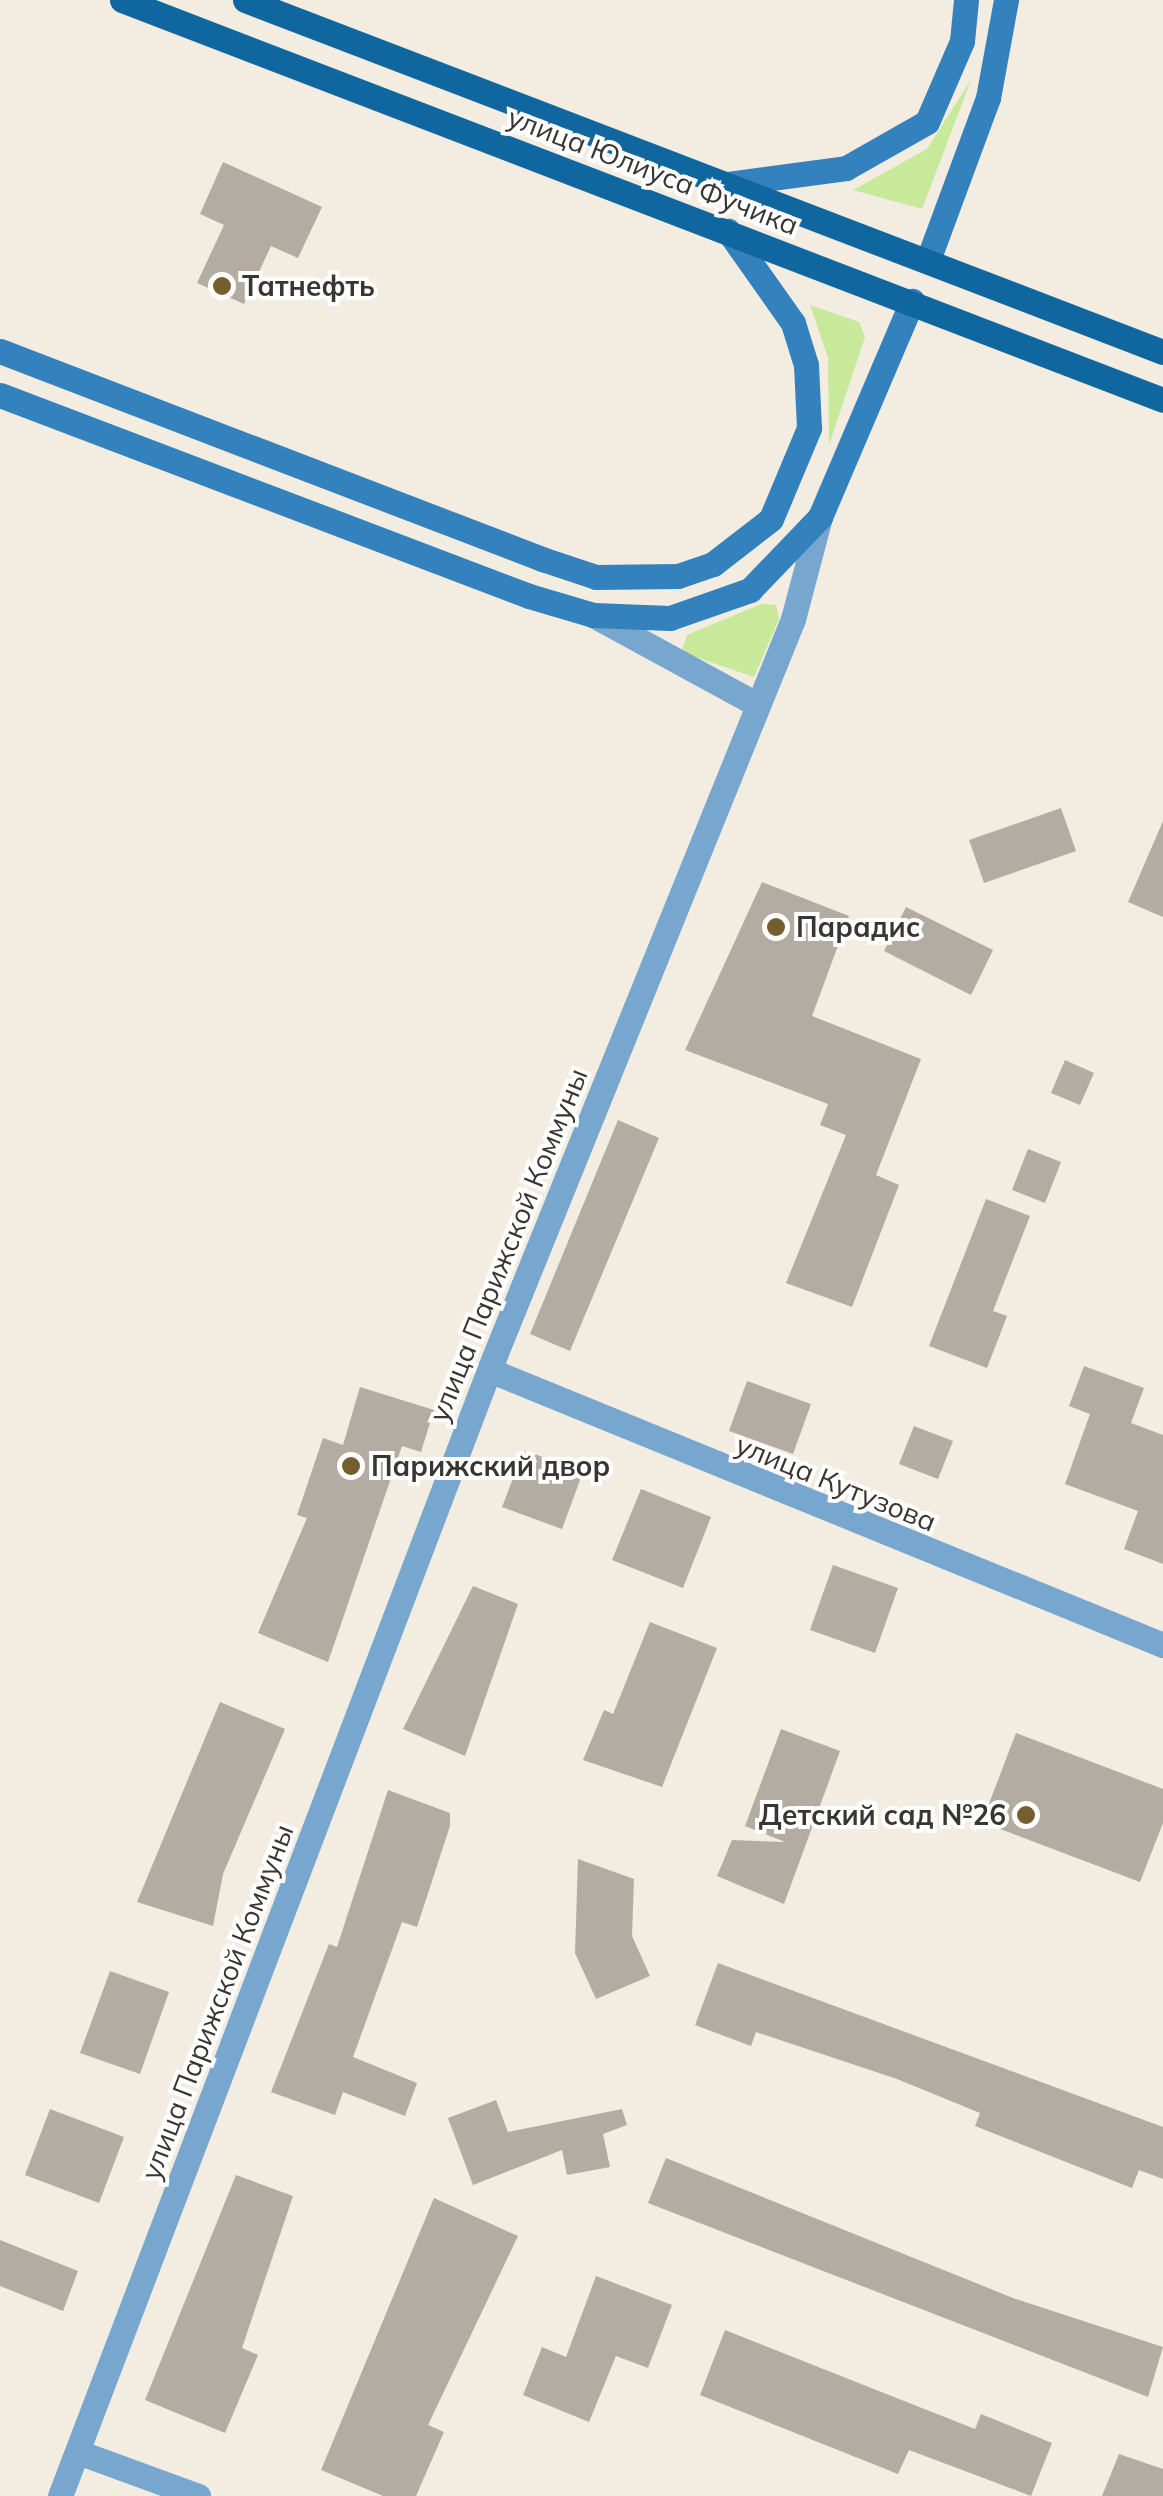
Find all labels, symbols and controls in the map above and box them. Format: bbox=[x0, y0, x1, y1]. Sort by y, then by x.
street label: улица Юлиуса Фучика bbox=[503, 100, 803, 242]
place label: Татнефть bbox=[242, 269, 375, 303]
marker: Татнефть bbox=[211, 275, 233, 297]
place label: Парадис bbox=[796, 910, 920, 944]
marker: Парадис bbox=[765, 916, 787, 938]
street label: улица Парижской Коммуны bbox=[422, 1063, 594, 1427]
street label: улица Кутузова bbox=[731, 1428, 941, 1538]
place label: Парижский двор bbox=[371, 1449, 610, 1483]
marker: Парижский двор bbox=[340, 1455, 362, 1477]
place label: Детский сад №26 bbox=[759, 1798, 1006, 1832]
marker: Детский сад №26 bbox=[1015, 1804, 1037, 1826]
street label: улица Парижской Коммуны bbox=[134, 1819, 300, 2185]

